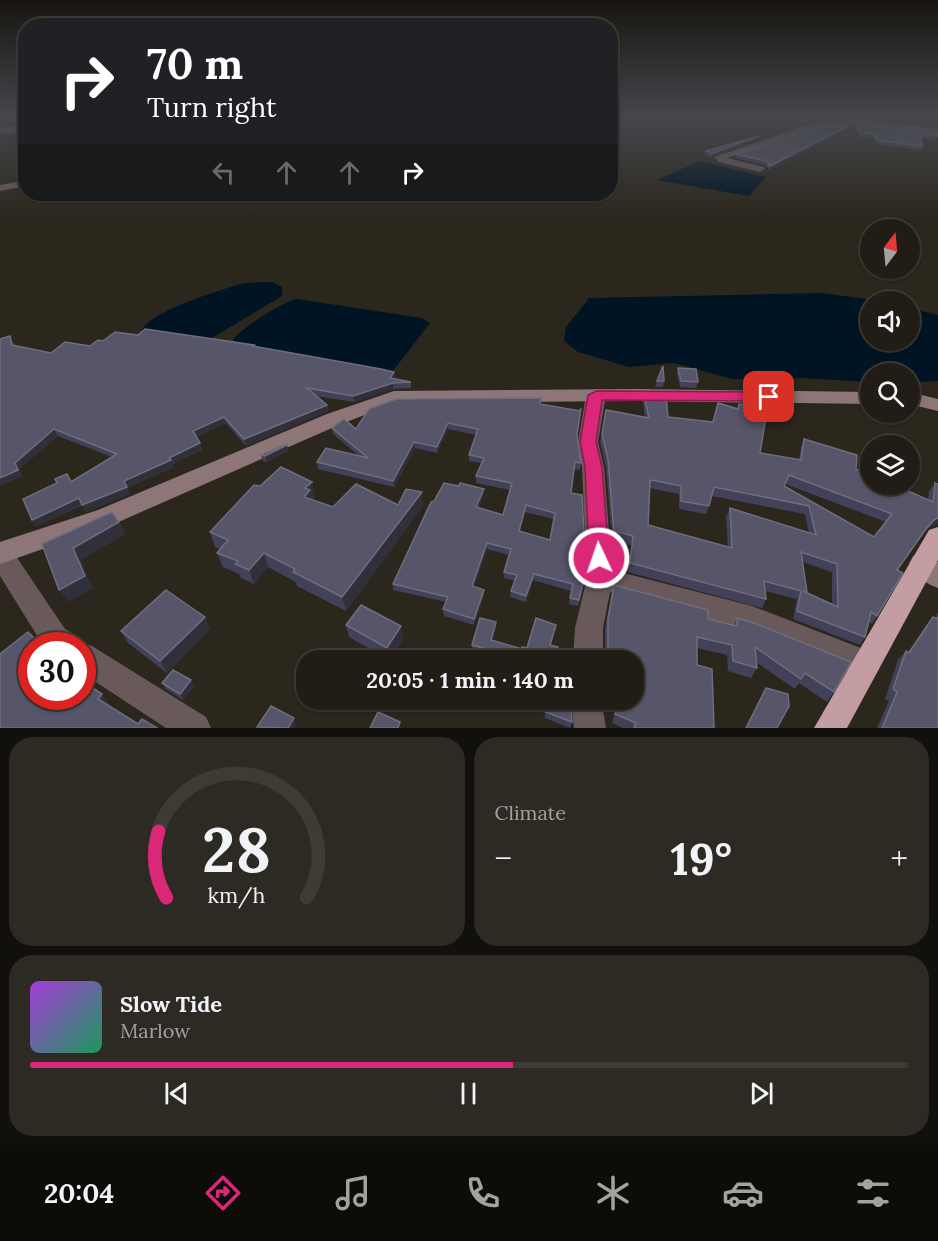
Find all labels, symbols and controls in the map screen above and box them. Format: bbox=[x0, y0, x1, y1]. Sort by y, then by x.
text: 70 m bbox=[147, 37, 243, 91]
icon: right bbox=[48, 42, 126, 120]
text: Turn right bbox=[147, 90, 276, 124]
icon: left bbox=[207, 156, 240, 189]
icon: ahead bbox=[270, 156, 303, 189]
icon: ahead bbox=[333, 156, 366, 189]
icon: right bbox=[396, 156, 429, 189]
north arrow bbox=[860, 219, 920, 279]
map controls bbox=[860, 219, 920, 495]
button: sound bbox=[860, 291, 920, 351]
button: search bbox=[860, 363, 920, 423]
pin bbox=[743, 371, 794, 422]
icon: arrive bbox=[752, 380, 785, 413]
button: layers bbox=[860, 435, 920, 495]
position arrow bbox=[567, 526, 631, 590]
speed limit sign: 30 bbox=[18, 632, 96, 710]
text: 20:05 · 1 min · 140 m bbox=[366, 666, 574, 694]
text: Climate bbox=[495, 800, 566, 825]
text: 28 bbox=[202, 809, 271, 889]
text: 19° bbox=[671, 830, 732, 887]
text: − bbox=[495, 837, 512, 879]
text: + bbox=[890, 837, 908, 879]
text: km/h bbox=[208, 882, 266, 910]
text: Slow Tide bbox=[120, 990, 222, 1018]
text: Marlow bbox=[120, 1018, 190, 1043]
icon: previous bbox=[160, 1077, 193, 1110]
icon: pause bbox=[452, 1077, 485, 1110]
icon: next bbox=[745, 1077, 778, 1110]
icon: directions bbox=[202, 1172, 244, 1214]
icon: music bbox=[332, 1172, 374, 1214]
icon: phone bbox=[462, 1172, 504, 1214]
icon: climate bbox=[592, 1172, 634, 1214]
icon: car bbox=[722, 1172, 764, 1214]
icon: filters bbox=[852, 1172, 894, 1214]
text: 20:04 bbox=[44, 1176, 114, 1210]

